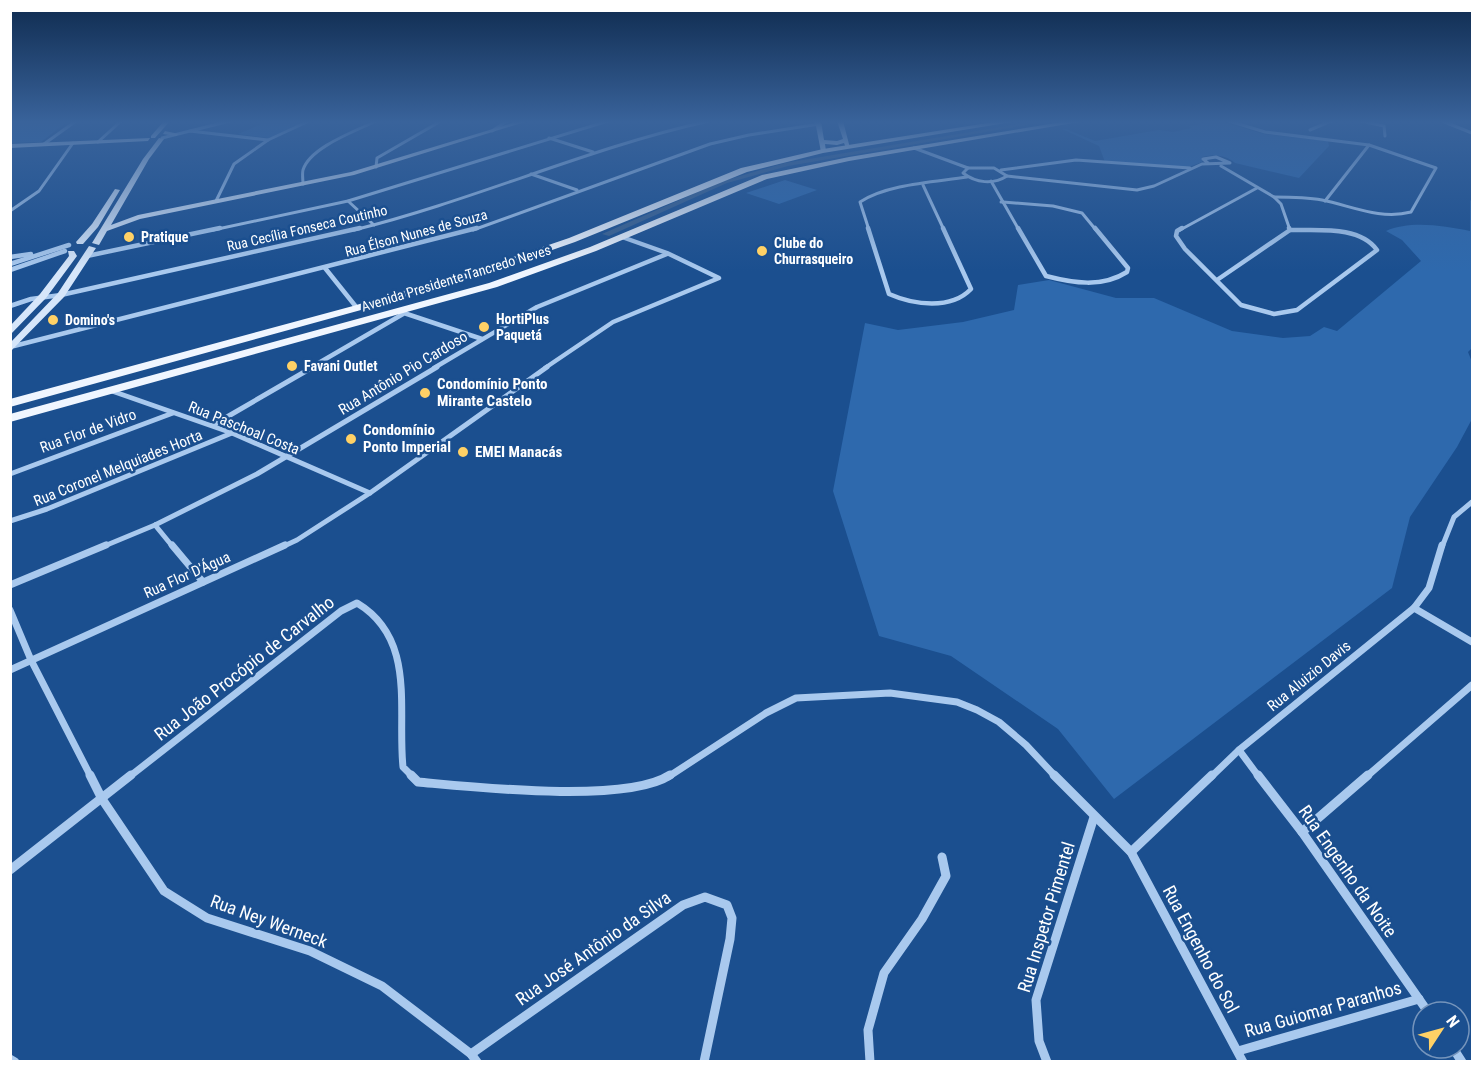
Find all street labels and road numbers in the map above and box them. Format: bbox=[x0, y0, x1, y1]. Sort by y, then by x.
street label: Rua Cecília Fonseca Coutinho bbox=[225, 202, 389, 254]
street label: Rua Élson Nunes de Souza bbox=[343, 205, 489, 260]
street label: Avenida Presidente Tancredo Neves bbox=[359, 241, 553, 315]
street label: Rua Antônio Pio Cardoso bbox=[335, 327, 471, 419]
street label: Rua Paschoal Costa bbox=[186, 397, 302, 459]
street label: Rua Flor de Vidro bbox=[37, 405, 139, 457]
street label: Rua Coronel Melquiades Horta bbox=[31, 426, 205, 510]
street label: Rua Flor D'Água bbox=[141, 548, 233, 602]
street label: Rua João Procópio de Carvalho bbox=[150, 591, 338, 745]
street label: Rua Aluizio Davis bbox=[1264, 637, 1354, 715]
street label: Rua Engenho da Noite bbox=[1295, 801, 1401, 941]
street label: Rua Inspetor Pimentel bbox=[1013, 839, 1079, 995]
street label: Rua Engenho do Sol bbox=[1159, 882, 1243, 1016]
street label: Rua José Antônio da Silva bbox=[511, 887, 675, 1009]
street label: Rua Ney Werneck bbox=[208, 890, 330, 952]
street label: Rua Guiomar Paranhos bbox=[1242, 977, 1404, 1041]

